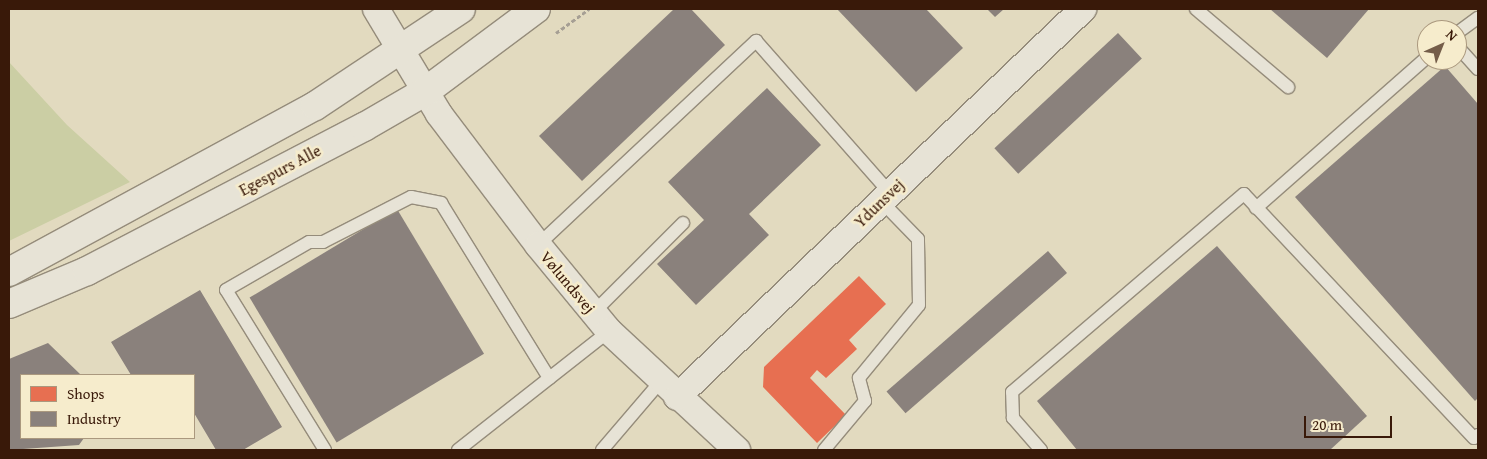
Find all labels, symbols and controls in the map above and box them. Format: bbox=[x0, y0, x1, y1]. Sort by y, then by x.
north arrow bbox=[1417, 20, 1467, 70]
text: N bbox=[1441, 24, 1462, 45]
street label: Egespurs Alle bbox=[236, 140, 324, 200]
street label: Ydunsvej bbox=[850, 175, 908, 231]
street label: Vølundsvej bbox=[537, 247, 599, 317]
legend bbox=[20, 374, 195, 439]
text: Shops bbox=[67, 383, 104, 404]
scale bar bbox=[1307, 406, 1394, 438]
text: Industry bbox=[67, 408, 121, 429]
text: 20 m bbox=[1312, 414, 1342, 435]

